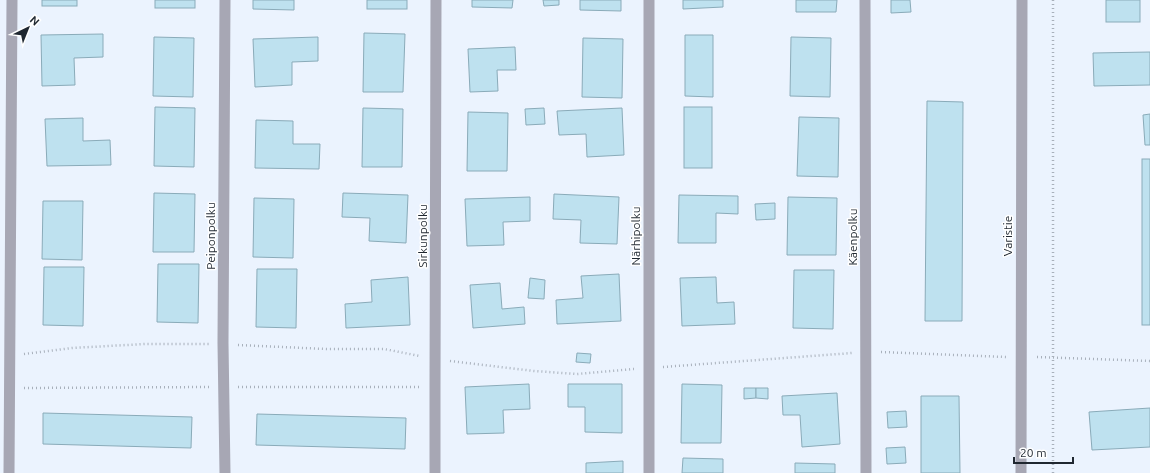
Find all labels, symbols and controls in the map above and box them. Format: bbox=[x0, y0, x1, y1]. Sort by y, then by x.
north arrow bbox=[8, 8, 48, 48]
text: N bbox=[28, 13, 42, 28]
street label: Peiponpolku bbox=[204, 202, 217, 270]
street label: Sirkunpolku bbox=[416, 204, 429, 268]
street label: Närhipolku bbox=[629, 206, 642, 266]
street label: Käenpolku bbox=[846, 208, 859, 266]
street label: Varistie bbox=[1001, 216, 1014, 256]
scale bar bbox=[1014, 439, 1073, 465]
text: 20 m bbox=[1020, 446, 1047, 459]

